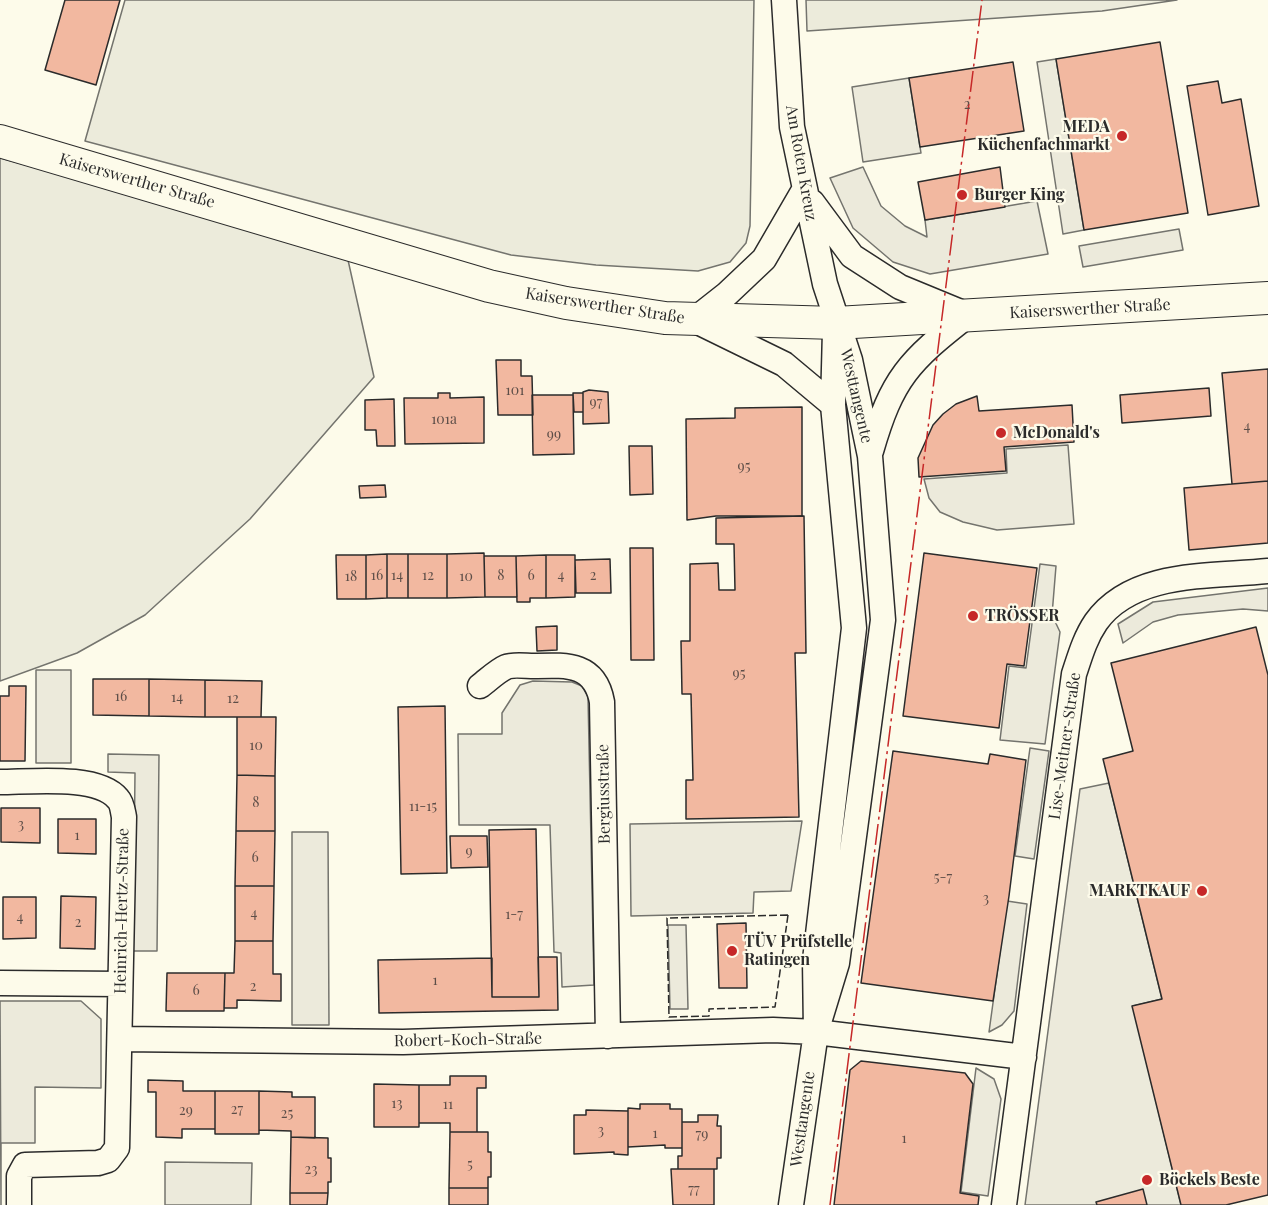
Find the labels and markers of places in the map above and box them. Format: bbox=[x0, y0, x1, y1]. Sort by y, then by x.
place label: MEDA Küchenfachmarkt bbox=[977, 117, 1110, 155]
marker: MEDA Küchenfachmarkt bbox=[1115, 129, 1129, 143]
place label: Burger King bbox=[974, 185, 1065, 205]
marker: Burger King bbox=[955, 188, 969, 202]
place label: McDonald's bbox=[1013, 423, 1100, 443]
marker: McDonald's bbox=[994, 426, 1008, 440]
place label: TRÖSSER bbox=[985, 606, 1059, 626]
marker: TRÖSSER bbox=[966, 609, 980, 623]
place label: MARKTKAUF bbox=[1089, 881, 1190, 901]
marker: MARKTKAUF bbox=[1195, 884, 1209, 898]
place label: TÜV Prüfstelle Ratingen bbox=[744, 932, 852, 970]
marker: TÜV Prüfstelle Ratingen bbox=[725, 944, 739, 958]
place label: Böckels Beste bbox=[1159, 1170, 1260, 1190]
marker: Böckels Beste bbox=[1140, 1173, 1154, 1187]

